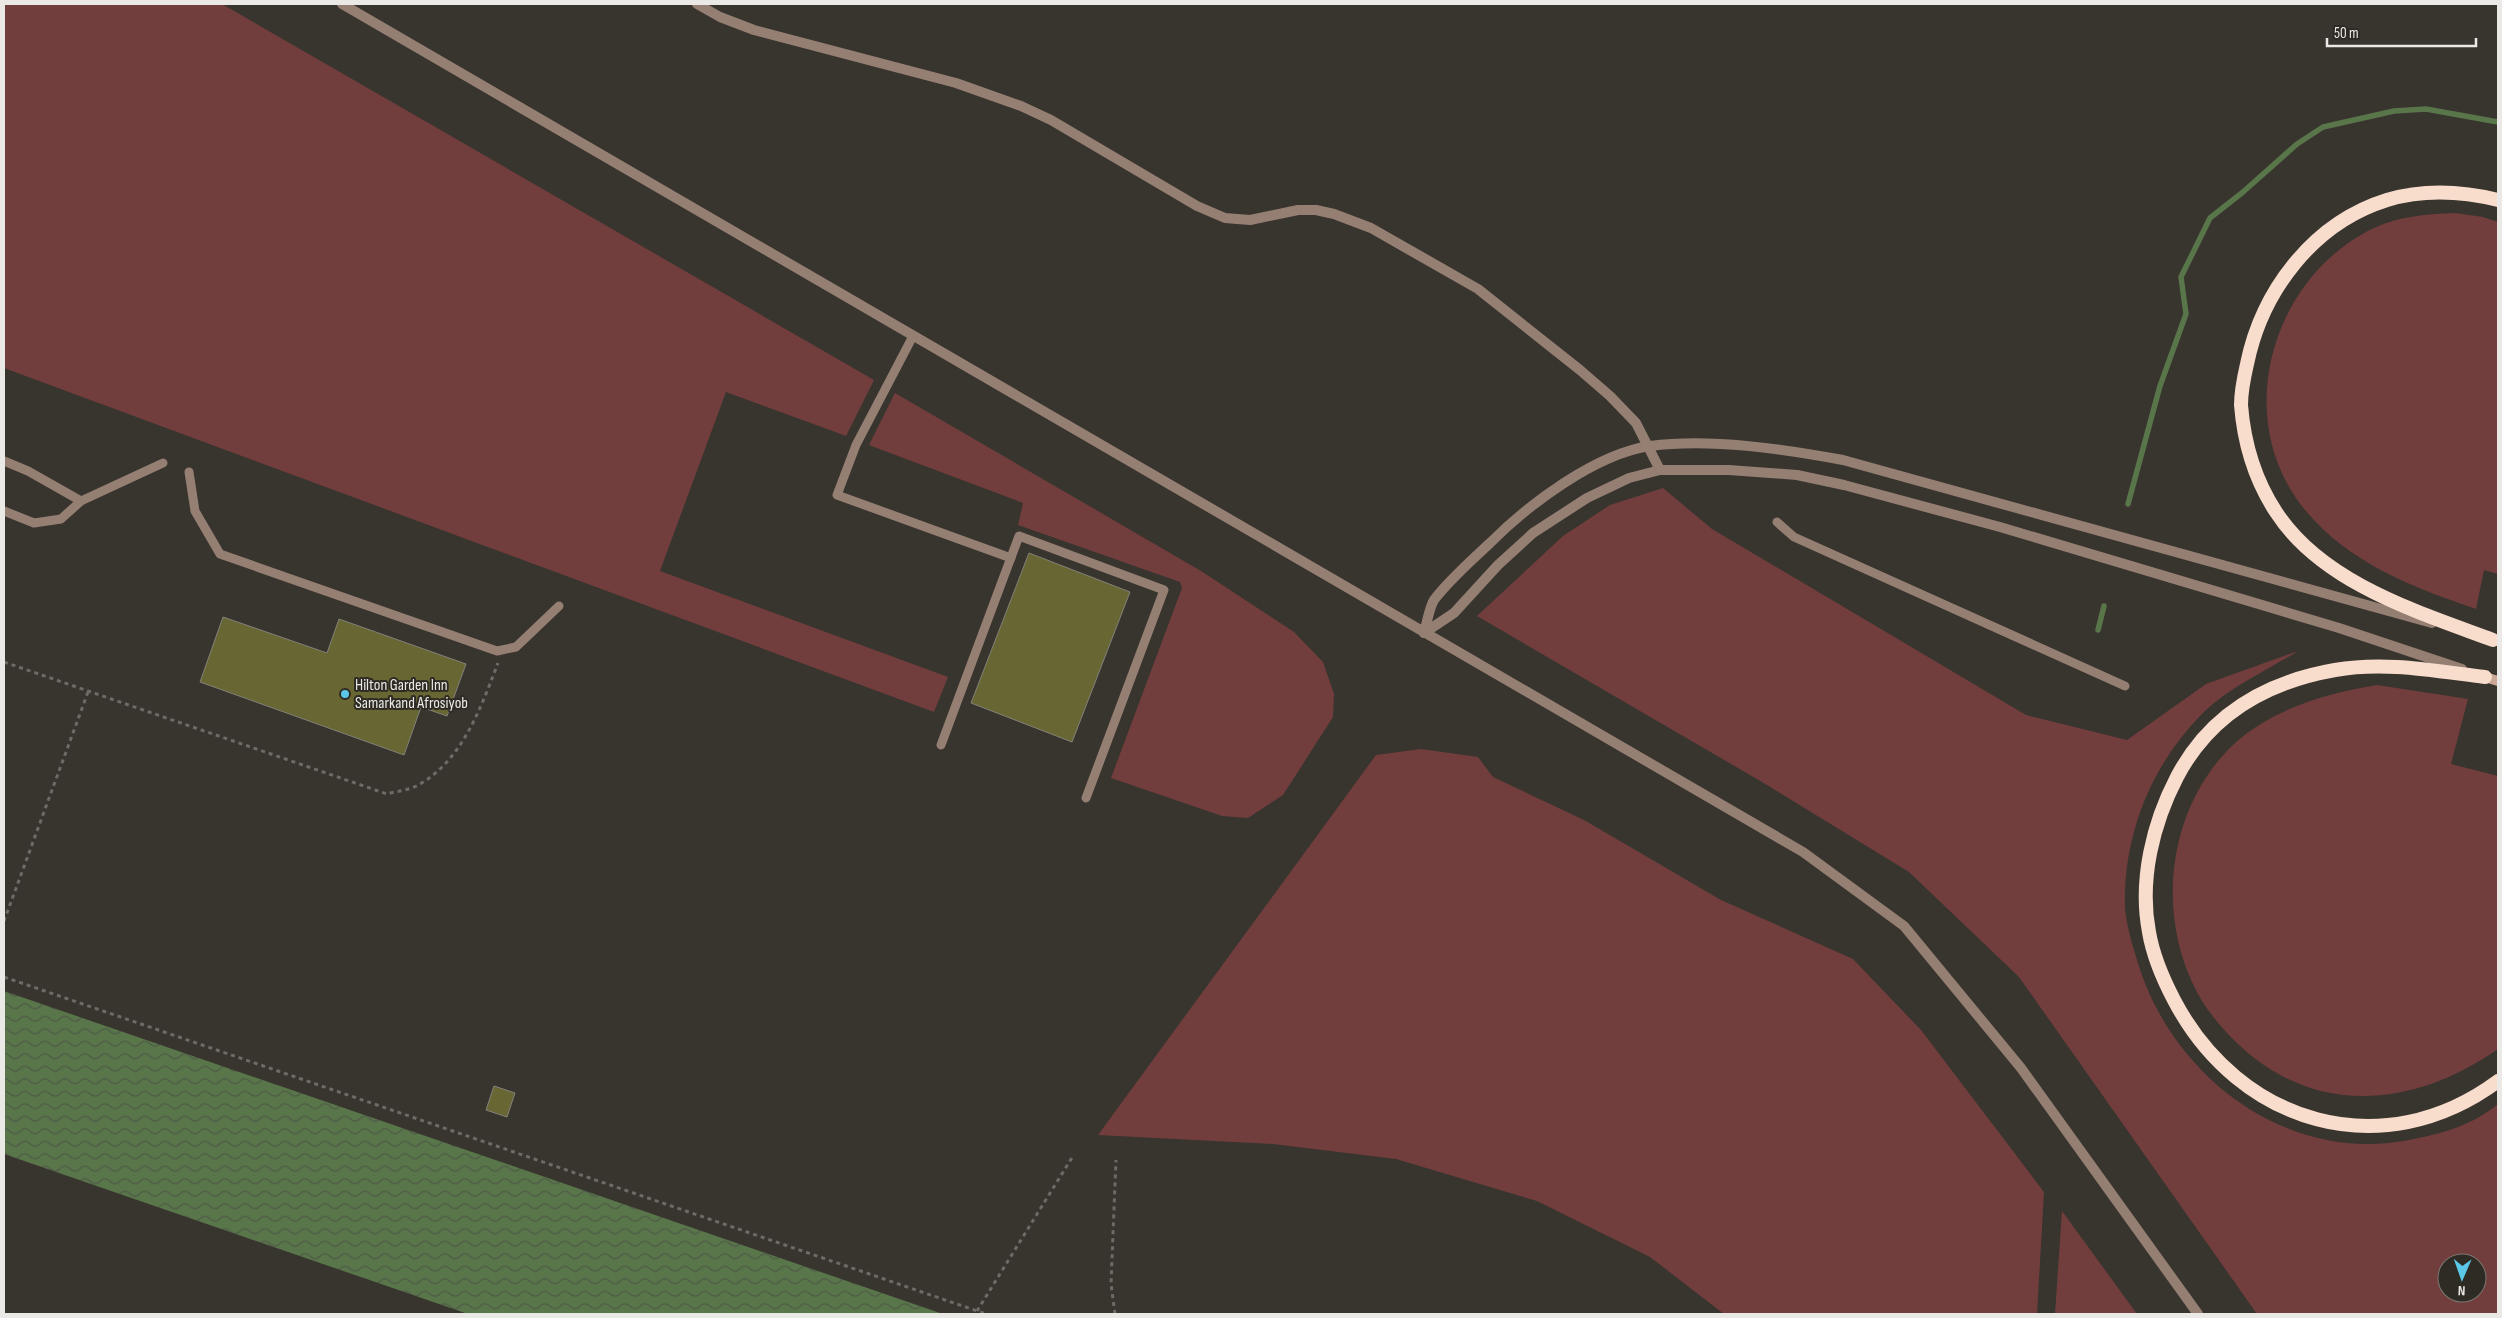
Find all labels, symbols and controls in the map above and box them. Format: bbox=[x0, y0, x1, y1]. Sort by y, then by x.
scale bar bbox=[2327, 15, 2476, 47]
text: 50 m bbox=[2334, 24, 2359, 43]
place label: Hilton Garden Inn Samarkand Afrosiyob bbox=[355, 676, 468, 713]
marker: Hilton Garden Inn Samarkand Afrosiyob bbox=[339, 688, 351, 700]
north arrow bbox=[2437, 1253, 2487, 1303]
text: N bbox=[2458, 1282, 2466, 1299]

